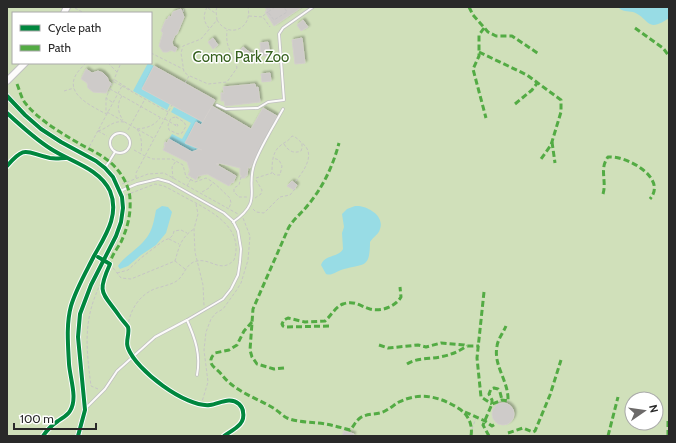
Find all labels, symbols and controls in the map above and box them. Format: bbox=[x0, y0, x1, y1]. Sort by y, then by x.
legend bbox=[12, 12, 152, 64]
text: Cycle path bbox=[48, 20, 101, 35]
text: Path bbox=[48, 40, 71, 55]
park label: Como Park Zoo bbox=[193, 48, 289, 66]
north arrow bbox=[624, 391, 664, 431]
text: N bbox=[646, 403, 661, 414]
scale bar bbox=[14, 405, 96, 431]
text: 100 m bbox=[20, 411, 54, 426]

